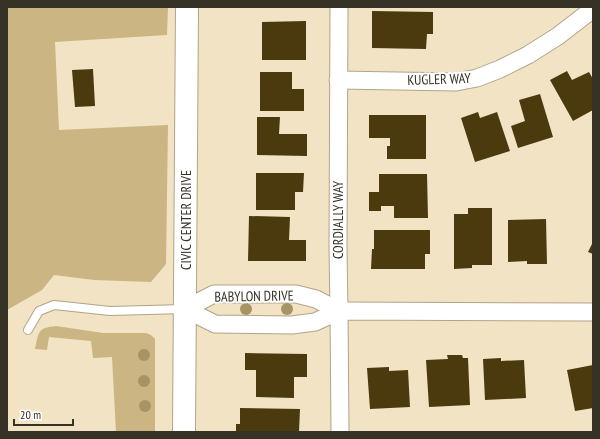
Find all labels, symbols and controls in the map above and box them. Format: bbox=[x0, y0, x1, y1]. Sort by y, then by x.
street label: KUGLER WAY bbox=[407, 69, 472, 89]
street label: CIVIC CENTER DRIVE bbox=[177, 170, 195, 270]
street label: CORDIALLY WAY bbox=[329, 180, 347, 259]
street label: BABYLON DRIVE bbox=[214, 286, 294, 306]
scale bar bbox=[14, 401, 73, 427]
text: 20 m bbox=[20, 407, 41, 422]

